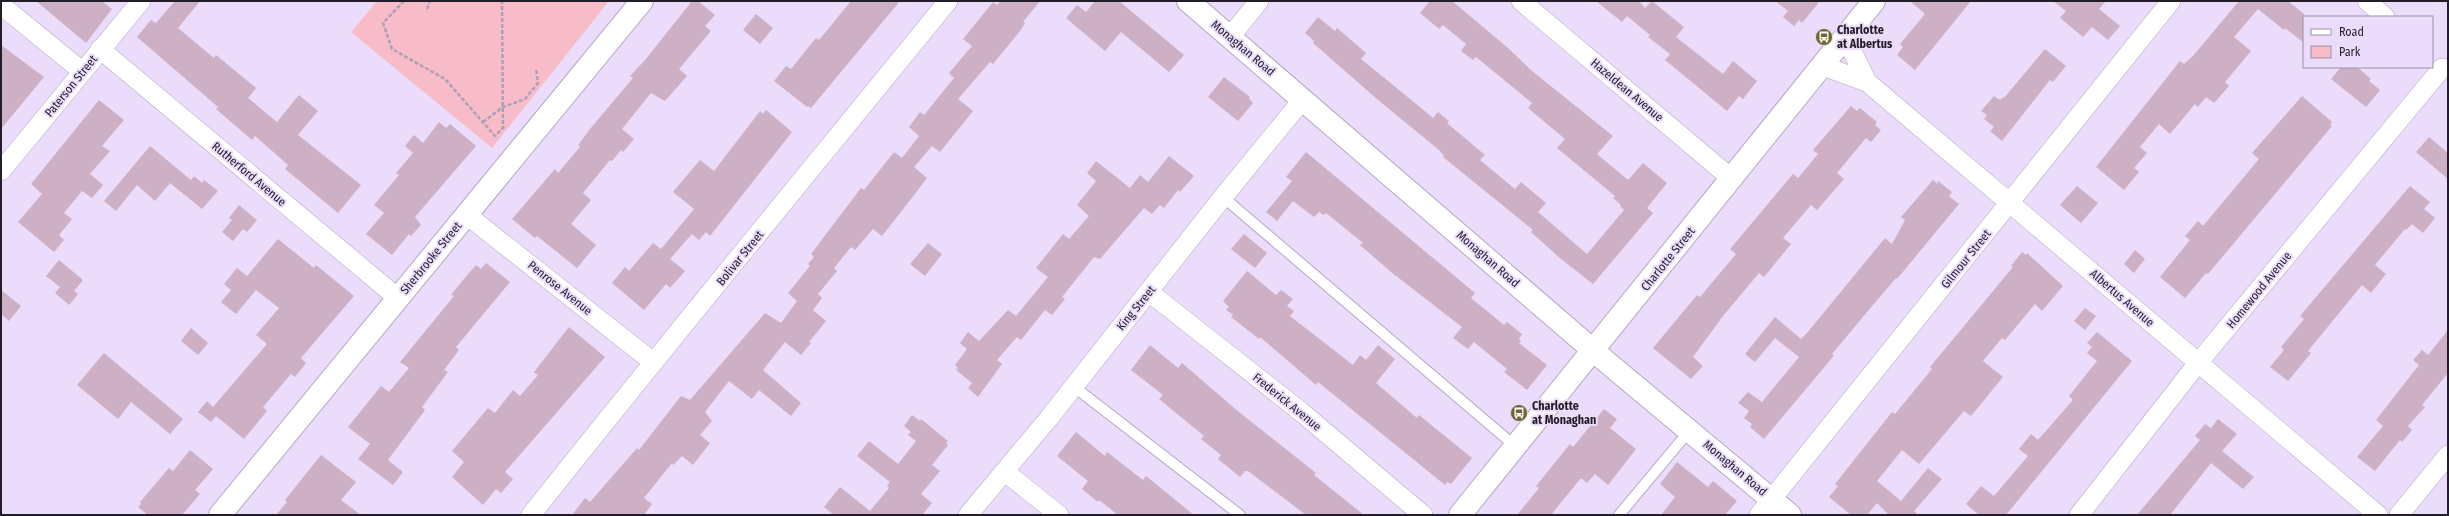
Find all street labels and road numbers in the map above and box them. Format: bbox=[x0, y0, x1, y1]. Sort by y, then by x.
street label: Monaghan Road bbox=[1208, 17, 1278, 79]
street label: Paterson Street bbox=[42, 52, 100, 120]
street label: Hazeldean Avenue bbox=[1588, 56, 1666, 124]
street label: Rutherford Avenue bbox=[209, 139, 289, 209]
street label: Sherbrooke Street bbox=[398, 219, 464, 297]
street label: Charlotte Street bbox=[1638, 224, 1698, 294]
street label: Gilmour Street bbox=[1938, 227, 1994, 291]
street label: Bolivar Street bbox=[714, 228, 766, 288]
street label: Monaghan Road bbox=[1454, 228, 1522, 290]
street label: Homewood Avenue bbox=[2224, 249, 2294, 331]
street label: Penrose Avenue bbox=[525, 258, 595, 318]
street label: Albertus Avenue bbox=[2087, 266, 2157, 330]
street label: King Street bbox=[1114, 283, 1158, 333]
street label: Frederick Avenue bbox=[1250, 370, 1324, 434]
street label: Monaghan Road bbox=[1700, 437, 1770, 499]

